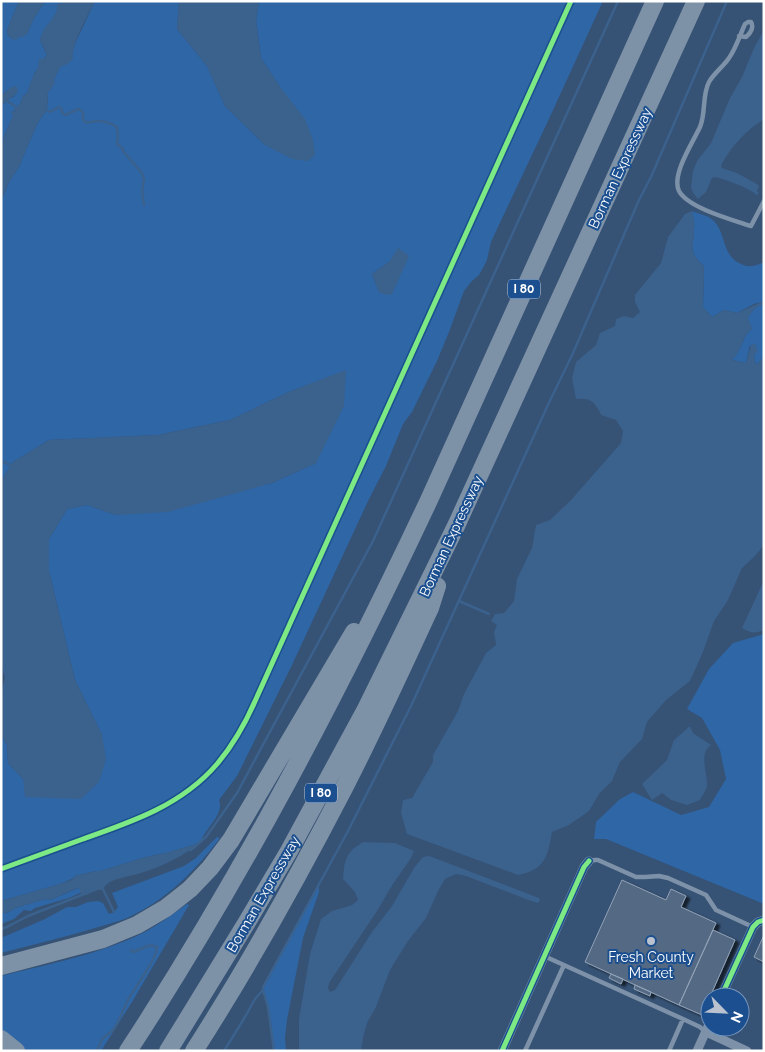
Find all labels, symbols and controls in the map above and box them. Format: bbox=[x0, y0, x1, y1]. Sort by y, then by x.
street label: Borman Expressway bbox=[585, 105, 655, 231]
road number: I 80 bbox=[508, 280, 540, 298]
street label: Borman Expressway bbox=[416, 473, 486, 599]
road number: I 80 bbox=[305, 784, 337, 802]
street label: Borman Expressway bbox=[223, 833, 303, 955]
marker: Fresh County Market bbox=[645, 935, 657, 947]
place label: Fresh County Market bbox=[608, 949, 694, 981]
north arrow bbox=[700, 987, 750, 1037]
text: N bbox=[727, 1009, 746, 1025]

